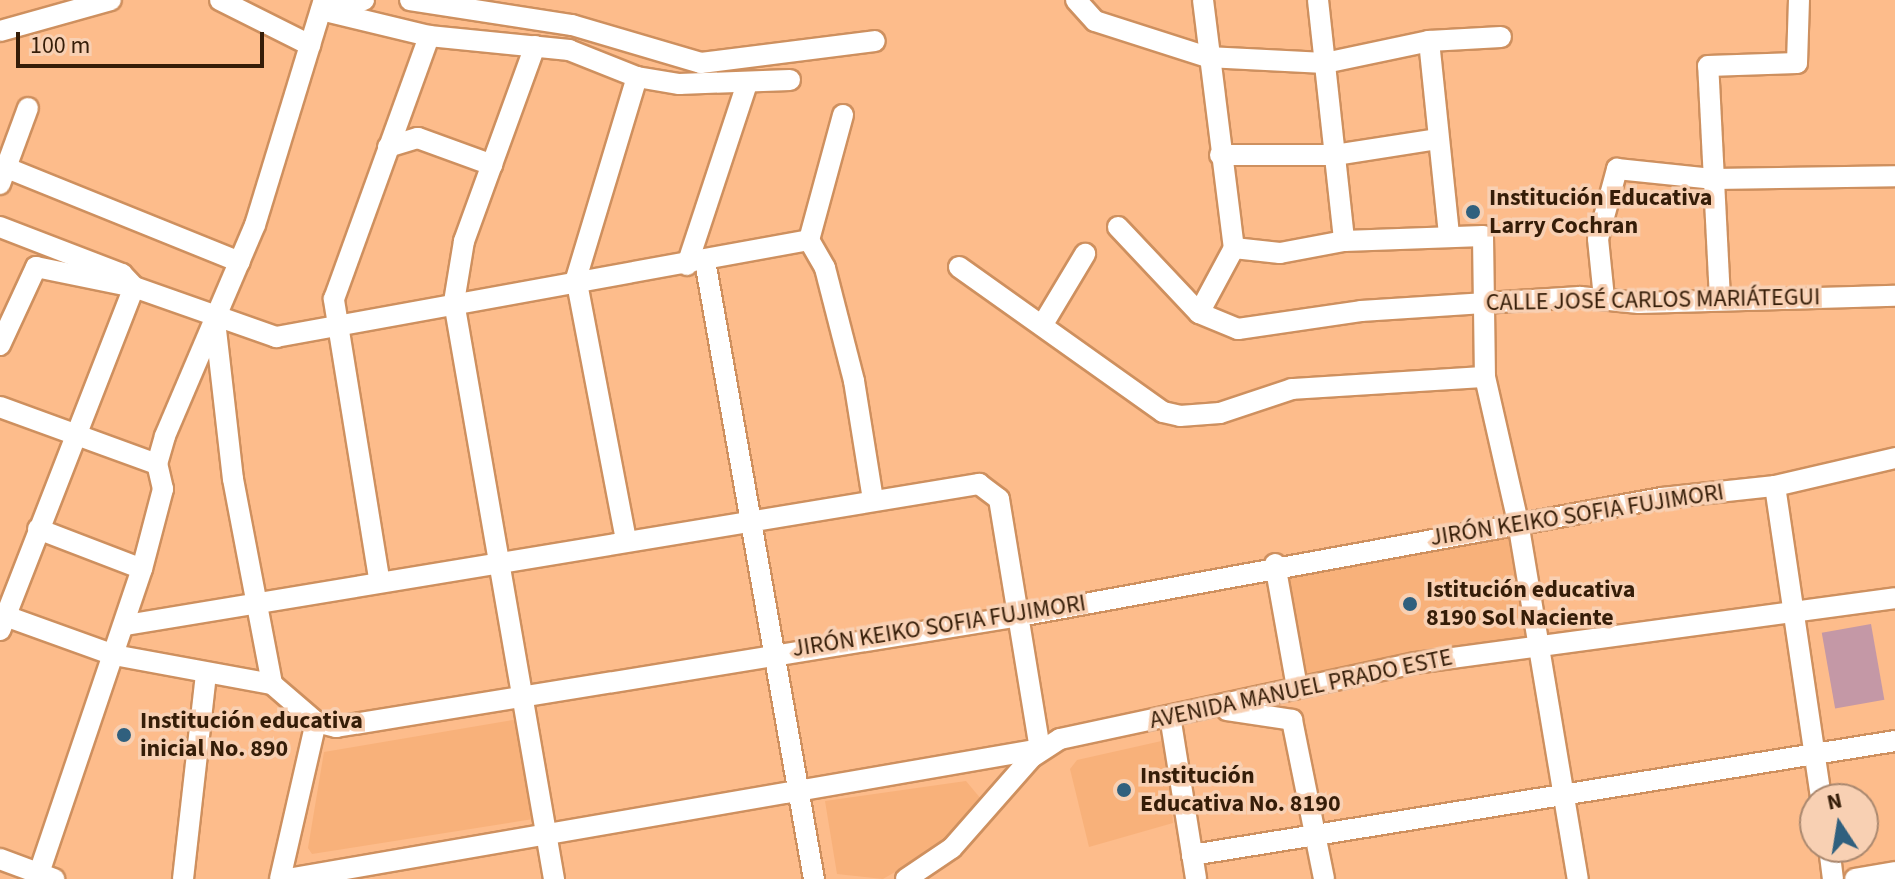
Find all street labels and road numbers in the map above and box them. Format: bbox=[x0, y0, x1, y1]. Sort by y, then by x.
street label: CALLE JOSÉ CARLOS MARIÁTEGUI bbox=[1486, 283, 1820, 317]
street label: JIRÓN KEIKO SOFIA FUJIMORI bbox=[1428, 478, 1726, 552]
street label: JIRÓN KEIKO SOFIA FUJIMORI bbox=[790, 589, 1088, 663]
street label: AVENIDA MANUEL PRADO ESTE bbox=[1147, 643, 1455, 735]

